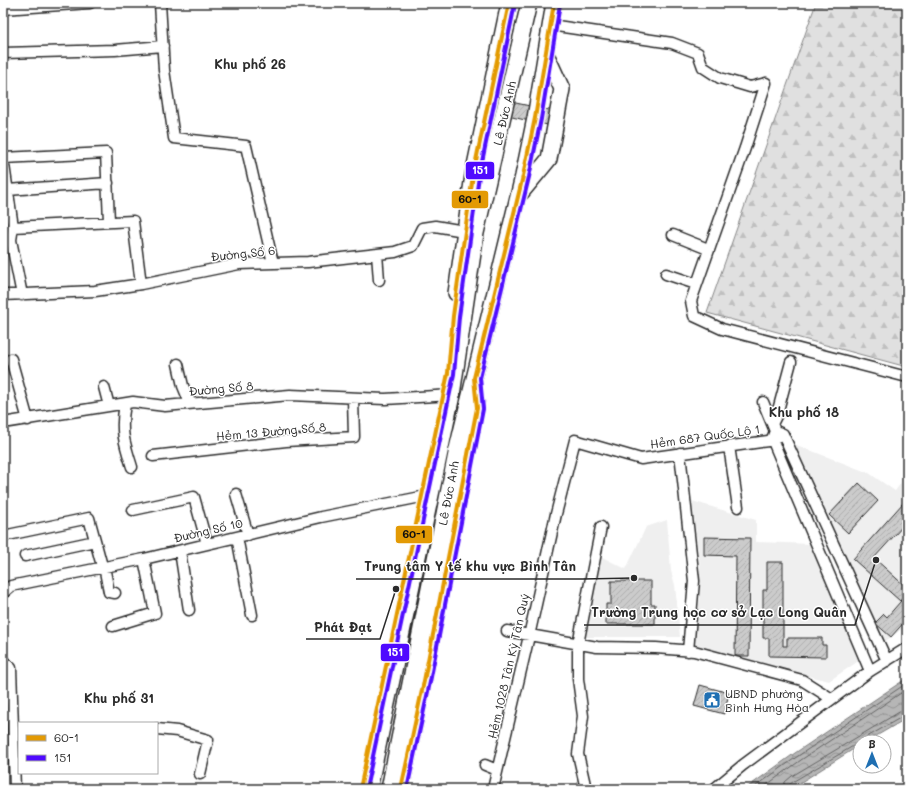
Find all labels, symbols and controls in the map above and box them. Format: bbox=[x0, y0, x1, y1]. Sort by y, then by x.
district label: Khu phố 26 bbox=[214, 55, 286, 72]
street label: Lê Đức Anh bbox=[489, 79, 519, 147]
line badge: 151 bbox=[465, 161, 495, 180]
text: 151 bbox=[472, 162, 488, 177]
line badge: 60-1 bbox=[451, 190, 489, 209]
text: 60-1 bbox=[458, 191, 482, 206]
street label: Đường Số 6 bbox=[210, 242, 276, 264]
street label: Đường Số 8 bbox=[188, 377, 254, 399]
district label: Khu phố 18 bbox=[769, 403, 839, 420]
street label: Hẻm 13 Đường Số 8 bbox=[215, 418, 327, 444]
street label: Hẻm 687 Quốc Lộ 1 bbox=[649, 420, 761, 452]
street label: Lê Đức Anh bbox=[434, 459, 462, 527]
street label: Đường Số 10 bbox=[172, 514, 245, 546]
line badge: 60-1 bbox=[395, 525, 433, 544]
text: 60-1 bbox=[402, 526, 426, 541]
callout: Trung tâm Y tế khu vực Bình Tân bbox=[356, 554, 583, 579]
text: Trung tâm Y tế khu vực Bình Tân bbox=[364, 557, 576, 574]
street label: Hẻm 1028 Tân Kỳ Tân Quý bbox=[483, 592, 533, 740]
callout: Trường Trung học cơ sở Lạc Long Quân bbox=[584, 600, 855, 625]
text: Trường Trung học cơ sở Lạc Long Quân bbox=[591, 603, 847, 620]
callout: Phát Đạt bbox=[306, 614, 380, 639]
text: Phát Đạt bbox=[314, 618, 372, 635]
line badge: 151 bbox=[380, 643, 410, 662]
text: 151 bbox=[387, 644, 403, 659]
place label: UBND phường Bình Hưng Hòa bbox=[725, 685, 809, 715]
district label: Khu phố 31 bbox=[84, 689, 154, 706]
public building icon: UBND phường Bình Hưng Hòa bbox=[702, 690, 722, 710]
legend bbox=[18, 722, 158, 774]
text: 60-1 bbox=[54, 729, 79, 745]
north arrow bbox=[852, 734, 892, 774]
text: B bbox=[868, 736, 876, 751]
text: 151 bbox=[54, 749, 72, 765]

